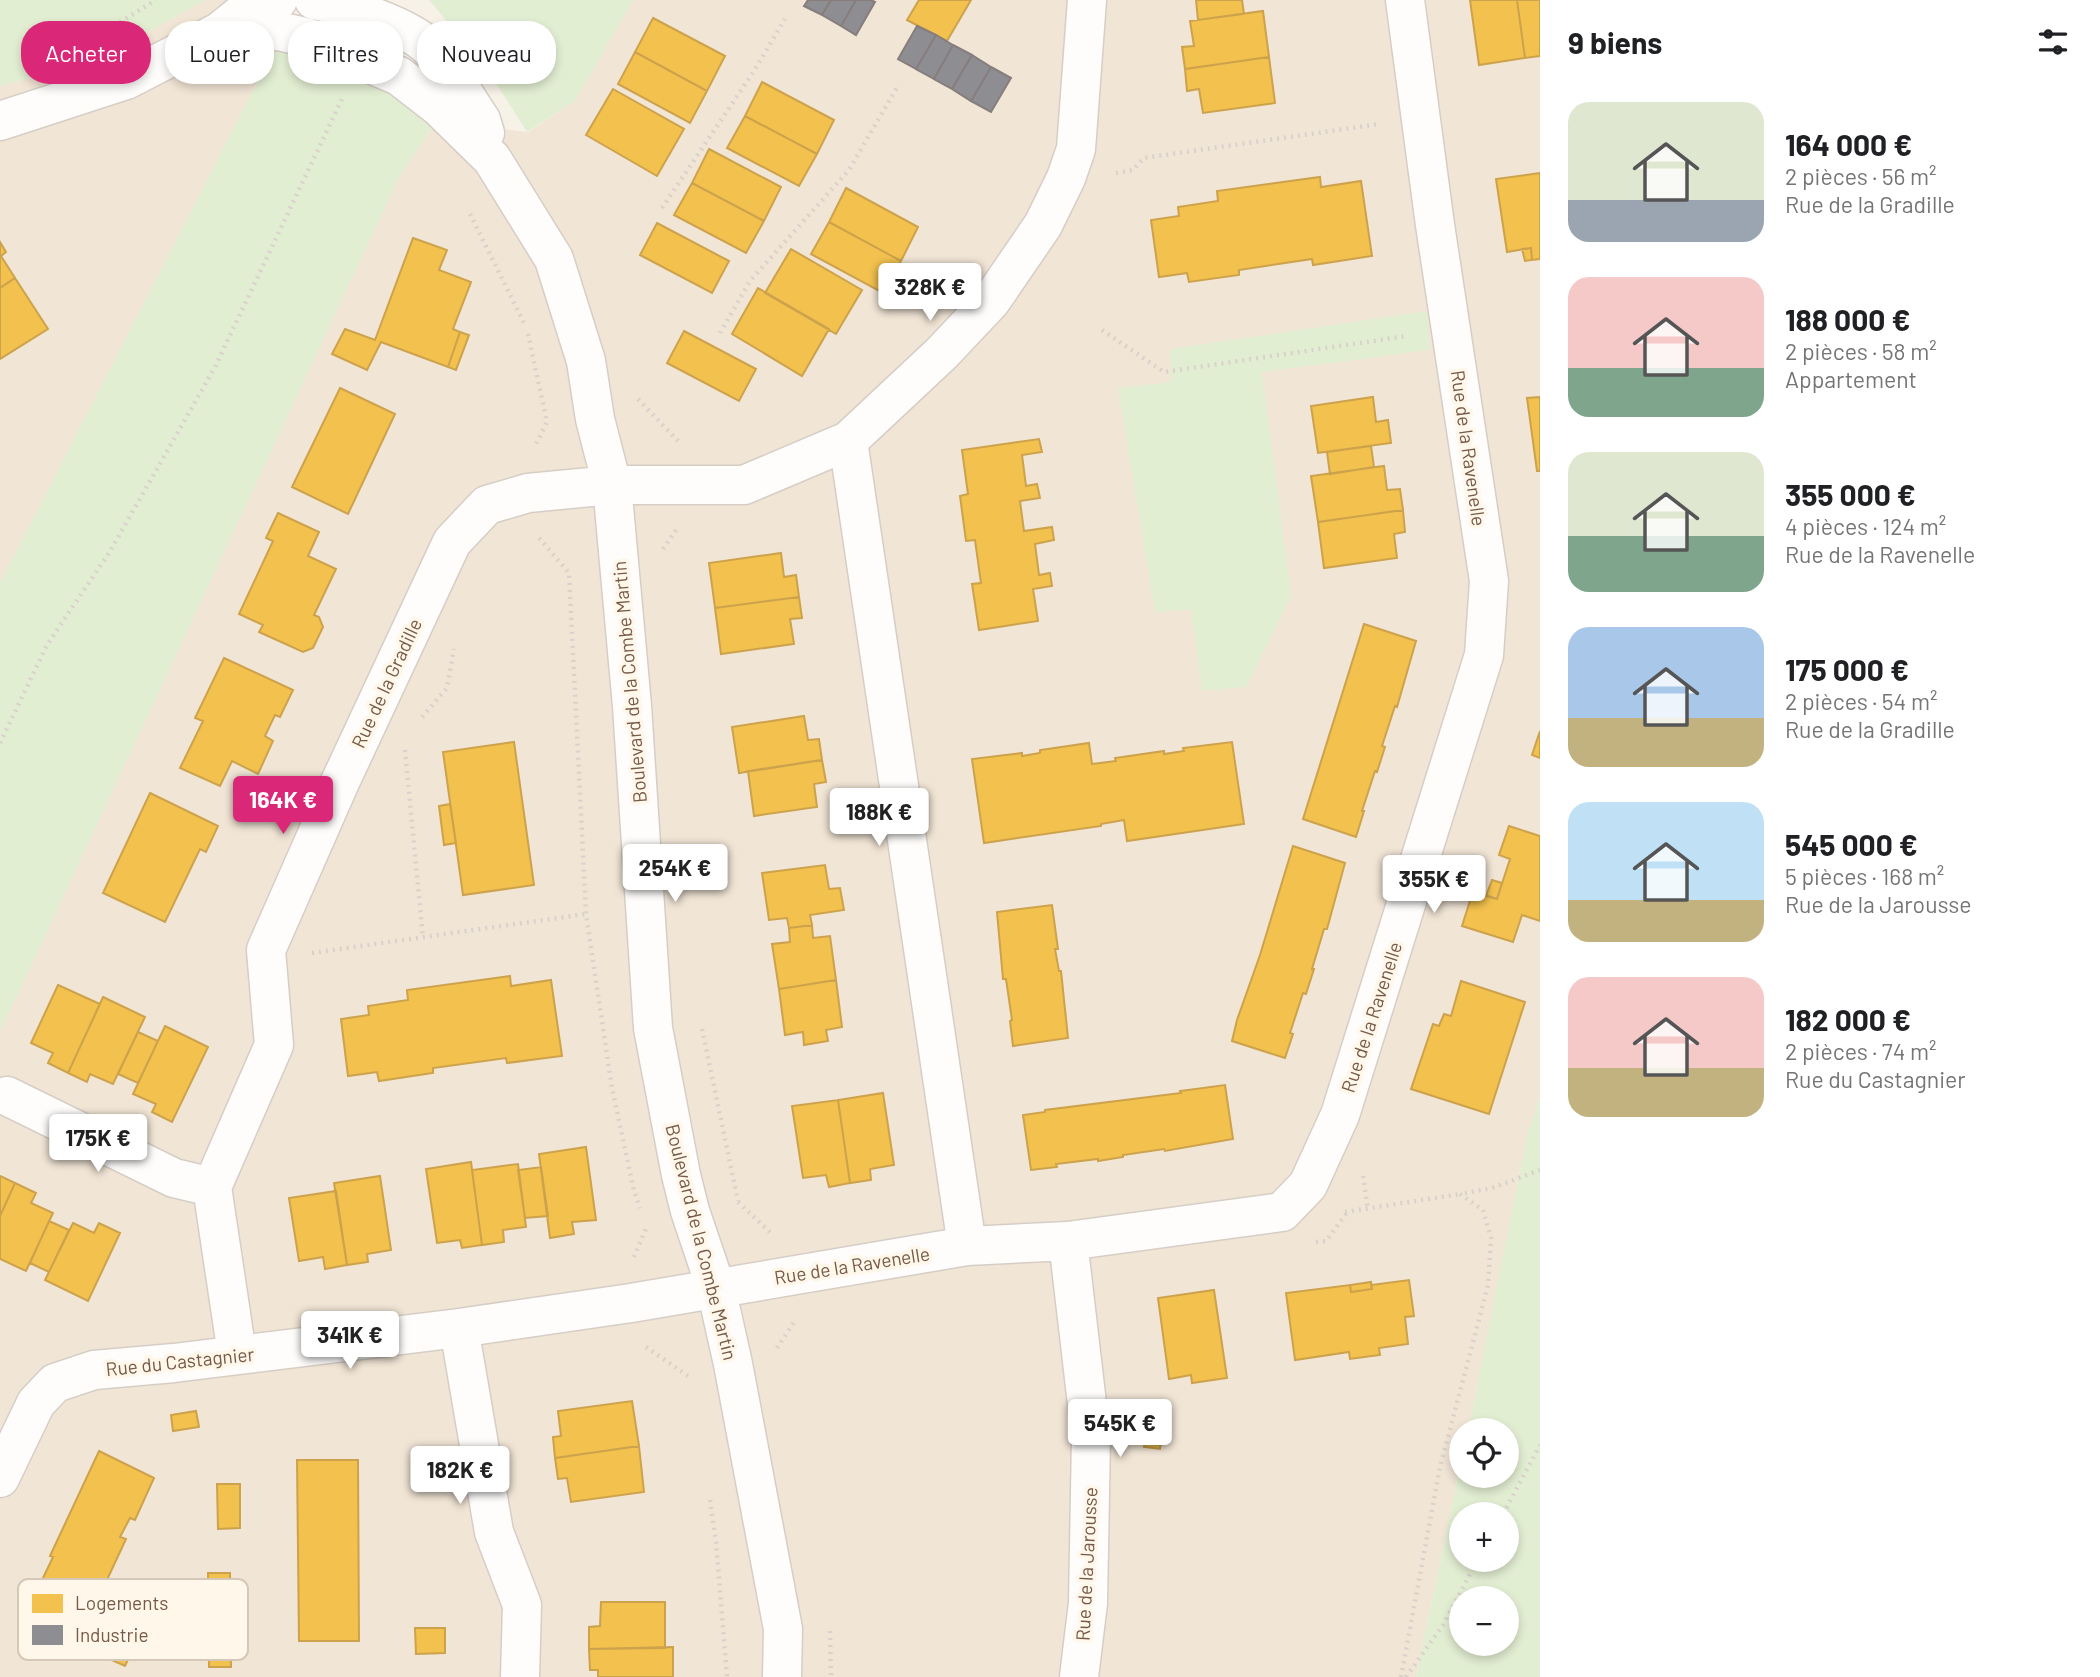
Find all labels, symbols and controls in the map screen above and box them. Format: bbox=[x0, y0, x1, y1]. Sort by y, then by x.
chip: Acheter bbox=[21, 21, 151, 84]
chip: Louer bbox=[165, 21, 274, 84]
chip: Filtres bbox=[288, 21, 403, 84]
chip: Nouveau bbox=[417, 21, 556, 84]
icon: filters bbox=[2034, 23, 2072, 61]
text: 9 biens bbox=[1568, 24, 1662, 60]
text: 164 000 € bbox=[1785, 126, 1912, 162]
icon: home bbox=[1624, 130, 1708, 214]
text: 2 pièces · 56 m² bbox=[1785, 162, 1937, 190]
text: Rue de la Gradille bbox=[1785, 190, 1955, 218]
pin: 328K € bbox=[873, 264, 987, 323]
text: 328K € bbox=[894, 272, 966, 300]
text: 188 000 € bbox=[1785, 301, 1910, 337]
icon: home bbox=[1624, 305, 1708, 389]
text: 2 pièces · 58 m² bbox=[1785, 337, 1937, 365]
text: Appartement bbox=[1785, 365, 1917, 393]
street label: Rue de la Ravenelle bbox=[1447, 369, 1491, 527]
text: 355 000 € bbox=[1785, 476, 1916, 512]
icon: home bbox=[1624, 480, 1708, 564]
text: 4 pièces · 124 m² bbox=[1785, 512, 1946, 540]
text: Rue de la Ravenelle bbox=[1785, 540, 1975, 568]
street label: Boulevard de la Combe Martin bbox=[607, 560, 651, 804]
street label: Rue de la Gradille bbox=[346, 615, 426, 751]
text: 175 000 € bbox=[1785, 651, 1909, 687]
icon: home bbox=[1624, 655, 1708, 739]
text: 2 pièces · 54 m² bbox=[1785, 687, 1937, 715]
text: Rue de la Gradille bbox=[1785, 715, 1955, 743]
pin: 164K € bbox=[226, 776, 340, 836]
text: 164K € bbox=[249, 785, 317, 813]
pin: 188K € bbox=[822, 788, 936, 848]
text: 188K € bbox=[846, 797, 912, 825]
text: 545 000 € bbox=[1785, 826, 1918, 862]
icon: home bbox=[1624, 830, 1708, 914]
pin: 254K € bbox=[618, 844, 732, 904]
text: 254K € bbox=[639, 853, 711, 881]
pin: 355K € bbox=[1377, 856, 1491, 915]
text: 5 pièces · 168 m² bbox=[1785, 862, 1944, 890]
text: 355K € bbox=[1399, 864, 1469, 892]
text: Rue de la Jarousse bbox=[1785, 890, 1972, 918]
street label: Rue de la Ravenelle bbox=[1336, 939, 1406, 1095]
text: 182 000 € bbox=[1785, 1001, 1911, 1037]
icon: home bbox=[1624, 1005, 1708, 1089]
text: 2 pièces · 74 m² bbox=[1785, 1037, 1936, 1065]
text: Rue du Castagnier bbox=[1785, 1065, 1966, 1093]
pin: 175K € bbox=[41, 1114, 155, 1174]
street label: Boulevard de la Combe Martin bbox=[661, 1122, 743, 1362]
text: 175K € bbox=[65, 1123, 131, 1151]
street label: Rue de la Ravenelle bbox=[773, 1241, 931, 1289]
pin: 341K € bbox=[293, 1312, 407, 1371]
text: 341K € bbox=[317, 1320, 383, 1348]
street label: Rue du Castagnier bbox=[105, 1342, 255, 1380]
pin: 545K € bbox=[1063, 1400, 1177, 1459]
text: 545K € bbox=[1084, 1408, 1156, 1436]
map controls bbox=[1449, 1418, 1519, 1656]
button: locate bbox=[1449, 1418, 1519, 1488]
pin: 182K € bbox=[403, 1446, 517, 1506]
text: 182K € bbox=[426, 1455, 494, 1483]
street label: Rue de la Jarousse bbox=[1070, 1486, 1102, 1642]
button: + bbox=[1449, 1502, 1519, 1572]
legend bbox=[18, 1579, 248, 1660]
button: − bbox=[1449, 1586, 1519, 1656]
text: Logements bbox=[75, 1591, 168, 1614]
text: Industrie bbox=[75, 1623, 149, 1646]

